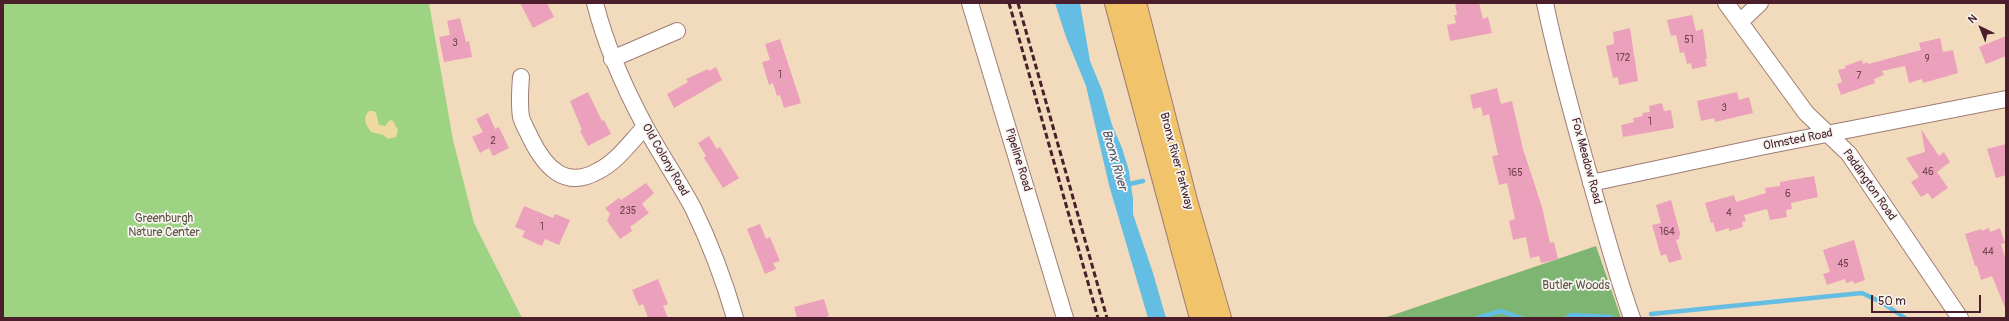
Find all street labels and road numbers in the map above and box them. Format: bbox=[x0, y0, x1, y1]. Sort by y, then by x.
street label: Bronx River Parkway bbox=[1156, 111, 1196, 211]
street label: Fox Meadow Road bbox=[1568, 116, 1604, 206]
street label: Old Colony Road bbox=[638, 121, 692, 199]
street label: Olmsted Road bbox=[1762, 126, 1834, 154]
street label: Pipeline Road bbox=[1002, 127, 1034, 193]
street label: Paddington Road bbox=[1839, 147, 1899, 223]

